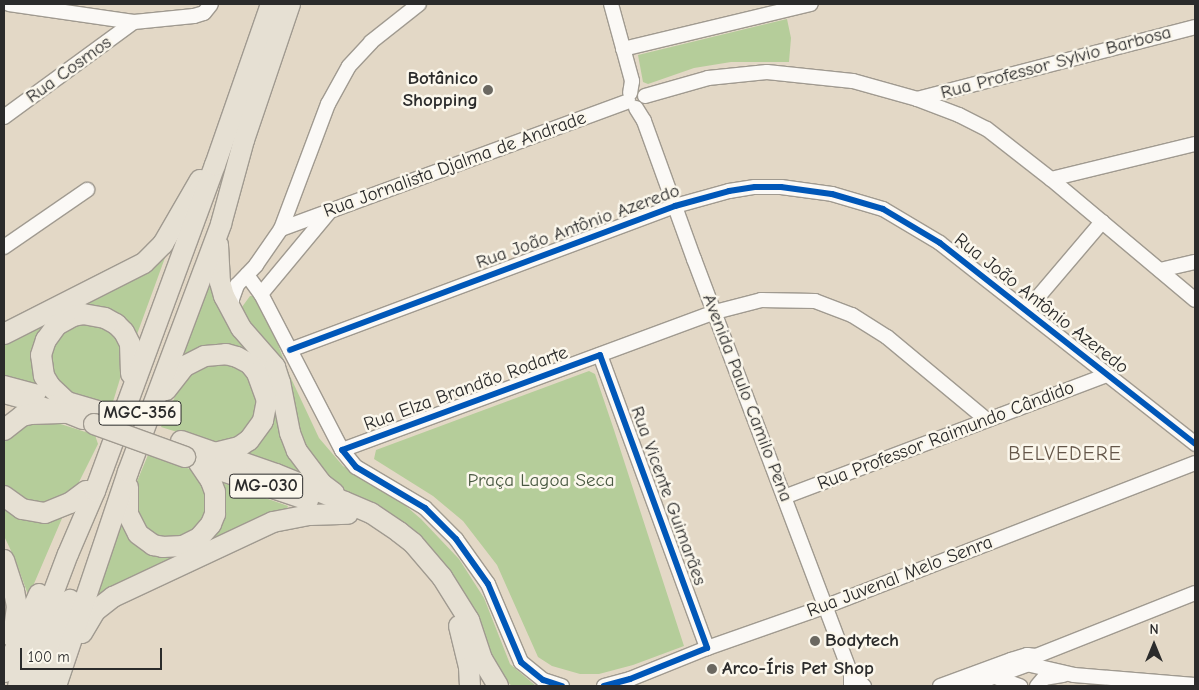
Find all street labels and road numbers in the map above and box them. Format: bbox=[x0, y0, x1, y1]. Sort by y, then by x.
street label: Rua Professor Sylvio Barbosa bbox=[938, 21, 1174, 105]
street label: Rua Cosmos bbox=[22, 31, 116, 109]
street label: Rua Jornalista Djalma de Andrade bbox=[321, 107, 589, 223]
street label: Rua João Antônio Azeredo bbox=[473, 180, 683, 274]
street label: Rua João Antônio Azeredo bbox=[949, 229, 1133, 379]
street label: Avenida Paulo Camilo Pena bbox=[697, 291, 797, 505]
street label: Rua Elza Brandão Rodarte bbox=[361, 341, 571, 437]
street label: Rua Professor Raimundo Cândido bbox=[814, 376, 1078, 496]
road number: MGC-356 bbox=[98, 398, 182, 428]
street label: Rua Vicente Guimarães bbox=[625, 403, 711, 589]
road number: MG-030 bbox=[228, 471, 304, 502]
street label: Rua Juvenal Melo Senra bbox=[804, 531, 996, 623]

